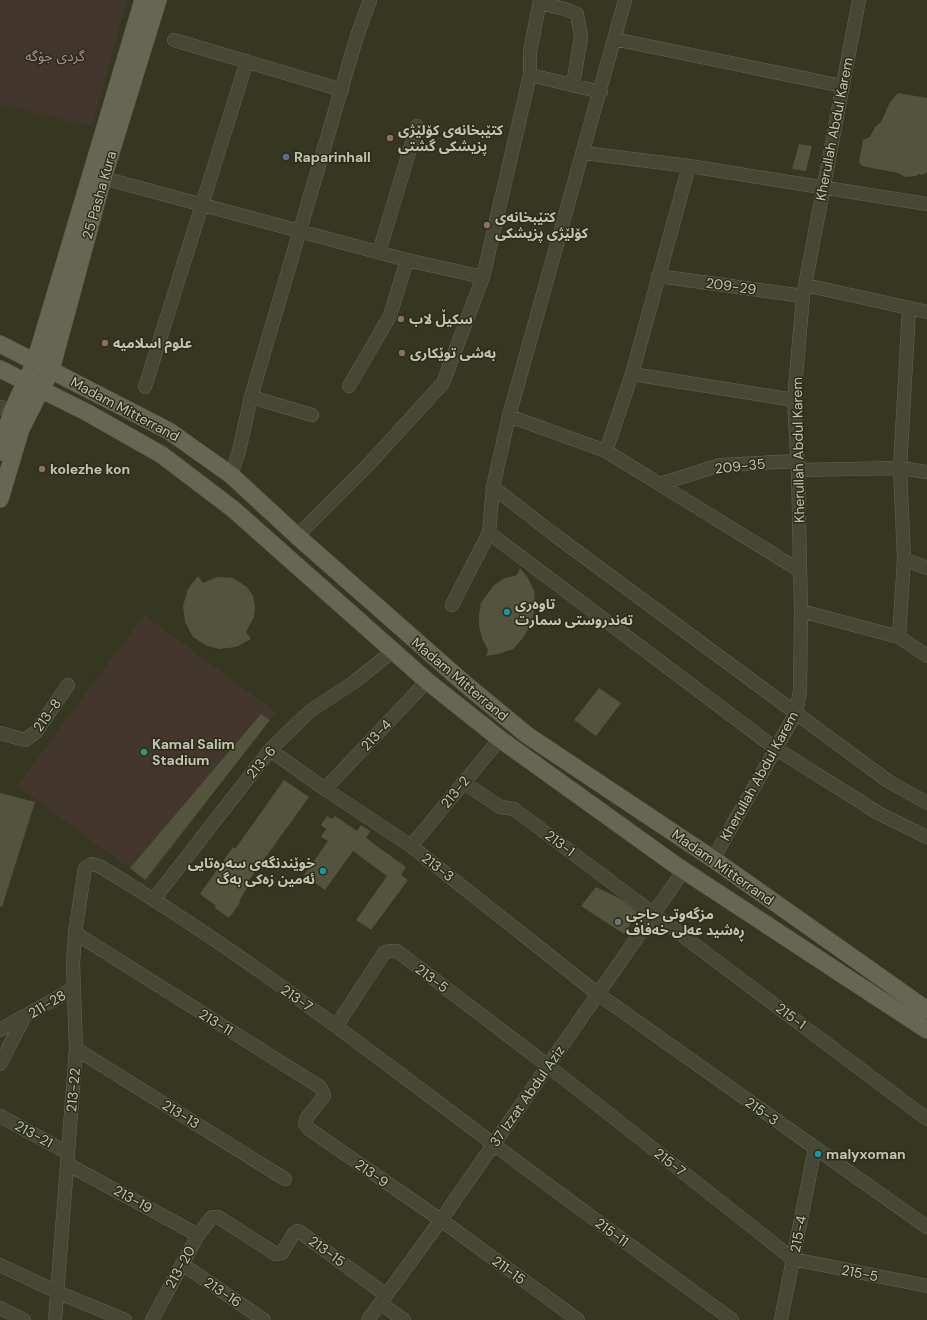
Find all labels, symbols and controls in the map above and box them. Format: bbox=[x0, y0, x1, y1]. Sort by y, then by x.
park label: گردی جۆگە bbox=[25, 47, 85, 65]
street label: Kherullah Abdul Karem bbox=[811, 56, 857, 202]
place label: کتێبخانەی کۆلێژی پزیشکی گشتی bbox=[398, 121, 504, 156]
marker: کتێبخانەی کۆلێژی پزیشکی گشتی bbox=[385, 133, 395, 143]
place label: Raparinhall bbox=[294, 148, 371, 166]
street label: 25 Pasha Kura bbox=[78, 149, 120, 241]
marker: Raparinhall bbox=[281, 152, 291, 162]
place label: كتێبخانە‌ی كۆلێژی پزیشكی bbox=[495, 208, 589, 243]
marker: كتێبخانە‌ی كۆلێژی پزیشكی bbox=[482, 220, 492, 230]
street label: 209-29 bbox=[705, 274, 757, 298]
place label: سكیڵ لاب bbox=[409, 309, 473, 328]
marker: سكیڵ لاب bbox=[396, 314, 406, 324]
place label: علوم اسلاميه bbox=[113, 334, 192, 354]
marker: علوم اسلاميه bbox=[100, 338, 110, 348]
place label: بە‌شی توێكاری bbox=[410, 344, 496, 362]
marker: بە‌شی توێكاری bbox=[397, 348, 407, 358]
street label: Madam Mitterrand bbox=[68, 373, 182, 445]
street label: Kherullah Abdul Karem bbox=[788, 377, 808, 523]
street label: 209-35 bbox=[714, 454, 766, 478]
place label: kolezhe kon bbox=[50, 460, 130, 478]
marker: kolezhe kon bbox=[37, 464, 47, 474]
place label: تاوەری تەندروستی سمارت bbox=[515, 595, 633, 629]
marker: تاوەری تەندروستی سمارت bbox=[502, 607, 512, 617]
street label: Madam Mitterrand bbox=[408, 633, 512, 725]
street label: 213-8 bbox=[29, 695, 65, 735]
street label: Kherullah Abdul Karem bbox=[716, 708, 802, 844]
street label: 213-4 bbox=[357, 715, 395, 755]
place label: Kamal Salim Stadium bbox=[152, 735, 235, 769]
street label: 213-6 bbox=[242, 742, 280, 782]
marker: Kamal Salim Stadium bbox=[139, 747, 149, 757]
street label: 213-2 bbox=[437, 772, 473, 812]
street label: Madam Mitterrand bbox=[668, 825, 778, 909]
street label: 213-1 bbox=[542, 826, 578, 860]
street label: 213-3 bbox=[418, 849, 458, 885]
place label: خوێندنگەی سەرەتایی ئەمین زەکی بەگ bbox=[188, 854, 315, 888]
marker: خوێندنگەی سەرەتایی ئەمین زەکی بەگ bbox=[318, 866, 328, 876]
place label: مزگەوتی حاجی ڕەشید عەلی خەفاف bbox=[626, 905, 745, 942]
marker: مزگەوتی حاجی ڕەشید عەلی خەفاف bbox=[613, 917, 623, 927]
street label: 213-5 bbox=[412, 960, 452, 996]
street label: 213-7 bbox=[278, 981, 316, 1015]
street label: 211-28 bbox=[25, 986, 69, 1022]
street label: 215-1 bbox=[772, 999, 810, 1033]
street label: 213-11 bbox=[196, 1005, 236, 1039]
street label: 37 Izzat Abdul Aziz bbox=[485, 1042, 569, 1150]
street label: 213-22 bbox=[62, 1067, 84, 1113]
street label: 215-3 bbox=[742, 1093, 782, 1129]
street label: 213-13 bbox=[159, 1096, 203, 1132]
street label: 213-21 bbox=[12, 1116, 56, 1152]
street label: 215-7 bbox=[651, 1144, 689, 1180]
place label: malyxoman bbox=[826, 1145, 906, 1163]
marker: malyxoman bbox=[813, 1149, 823, 1159]
street label: 213-9 bbox=[352, 1155, 393, 1191]
street label: 213-19 bbox=[111, 1181, 156, 1217]
street label: 215-11 bbox=[592, 1214, 632, 1250]
street label: 215-4 bbox=[786, 1214, 810, 1254]
street label: 213-15 bbox=[305, 1232, 349, 1270]
street label: 213-20 bbox=[161, 1243, 199, 1291]
street label: 211-15 bbox=[489, 1252, 529, 1288]
street label: 215-5 bbox=[840, 1261, 880, 1285]
street label: 213-16 bbox=[201, 1273, 245, 1311]

